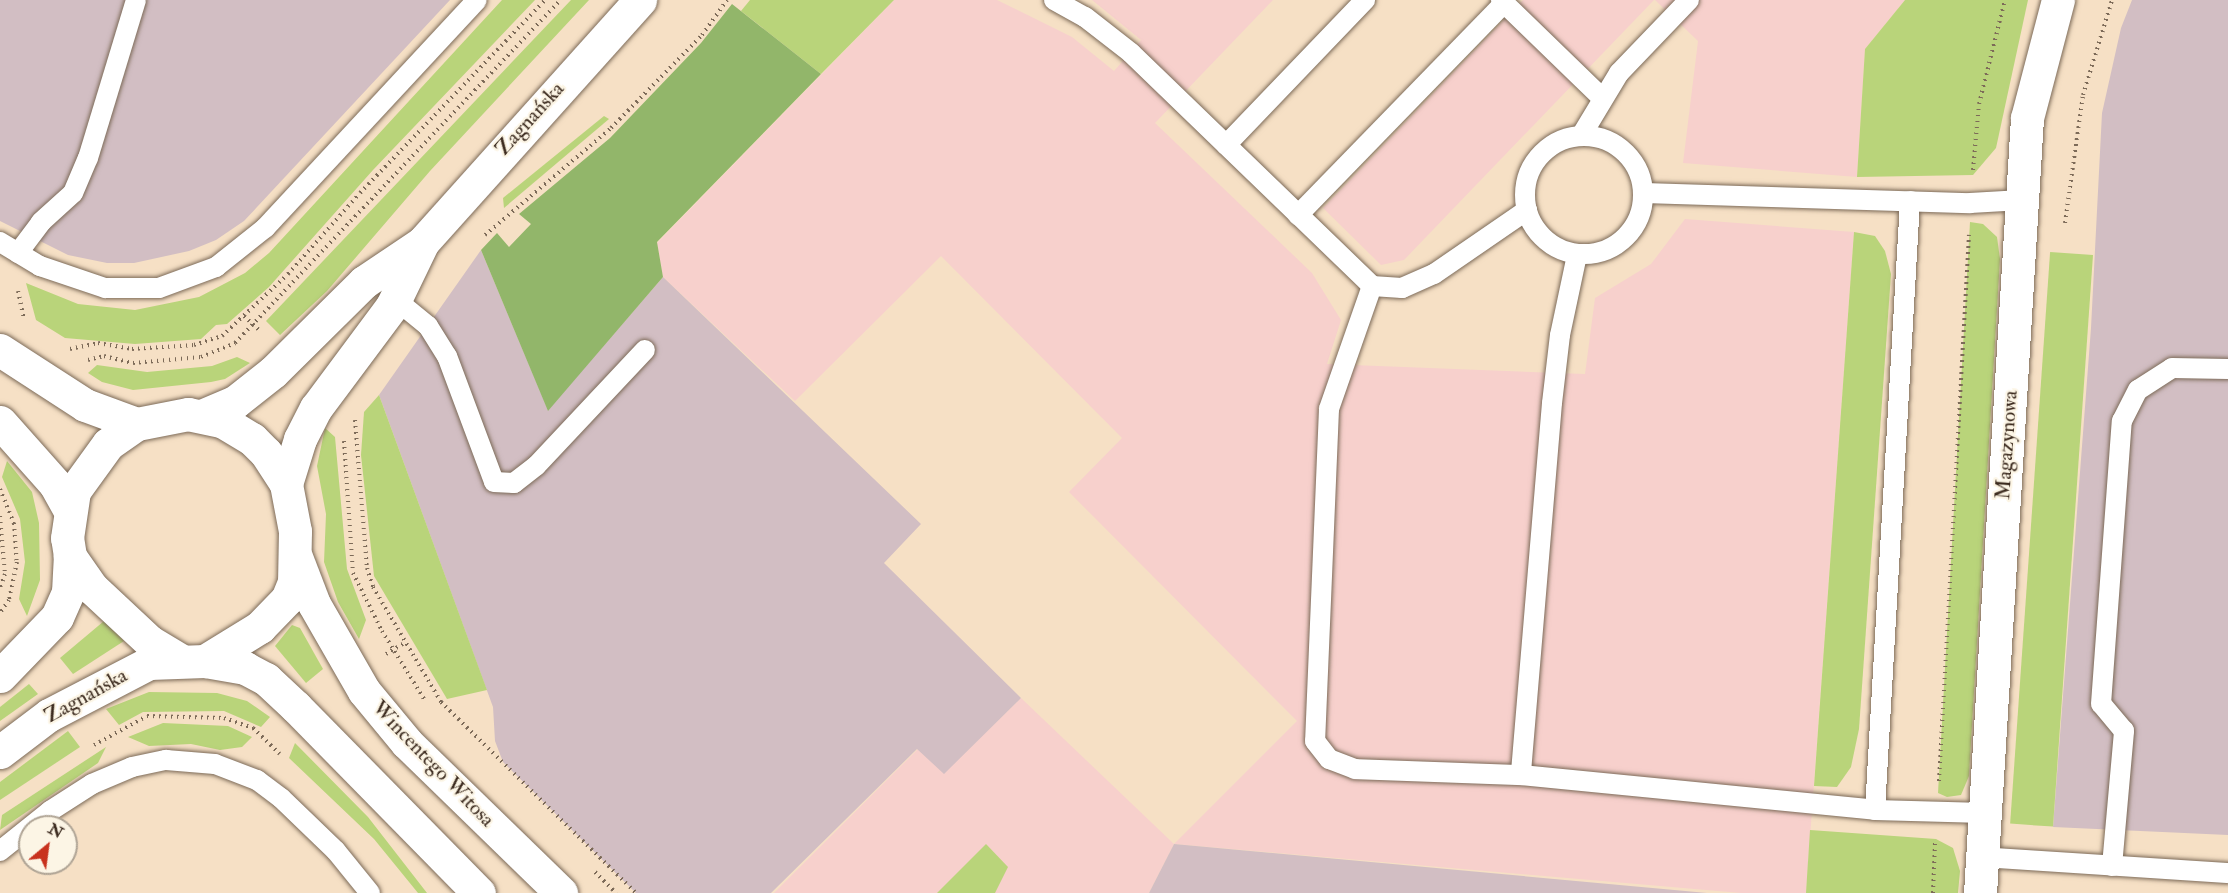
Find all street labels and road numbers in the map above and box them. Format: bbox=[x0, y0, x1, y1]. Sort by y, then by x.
street label: Zagnańska bbox=[490, 77, 570, 161]
street label: Magazynowa bbox=[1991, 390, 2023, 500]
street label: Zagnańska bbox=[40, 663, 132, 729]
street label: Wincentego Witosa bbox=[366, 696, 500, 832]

